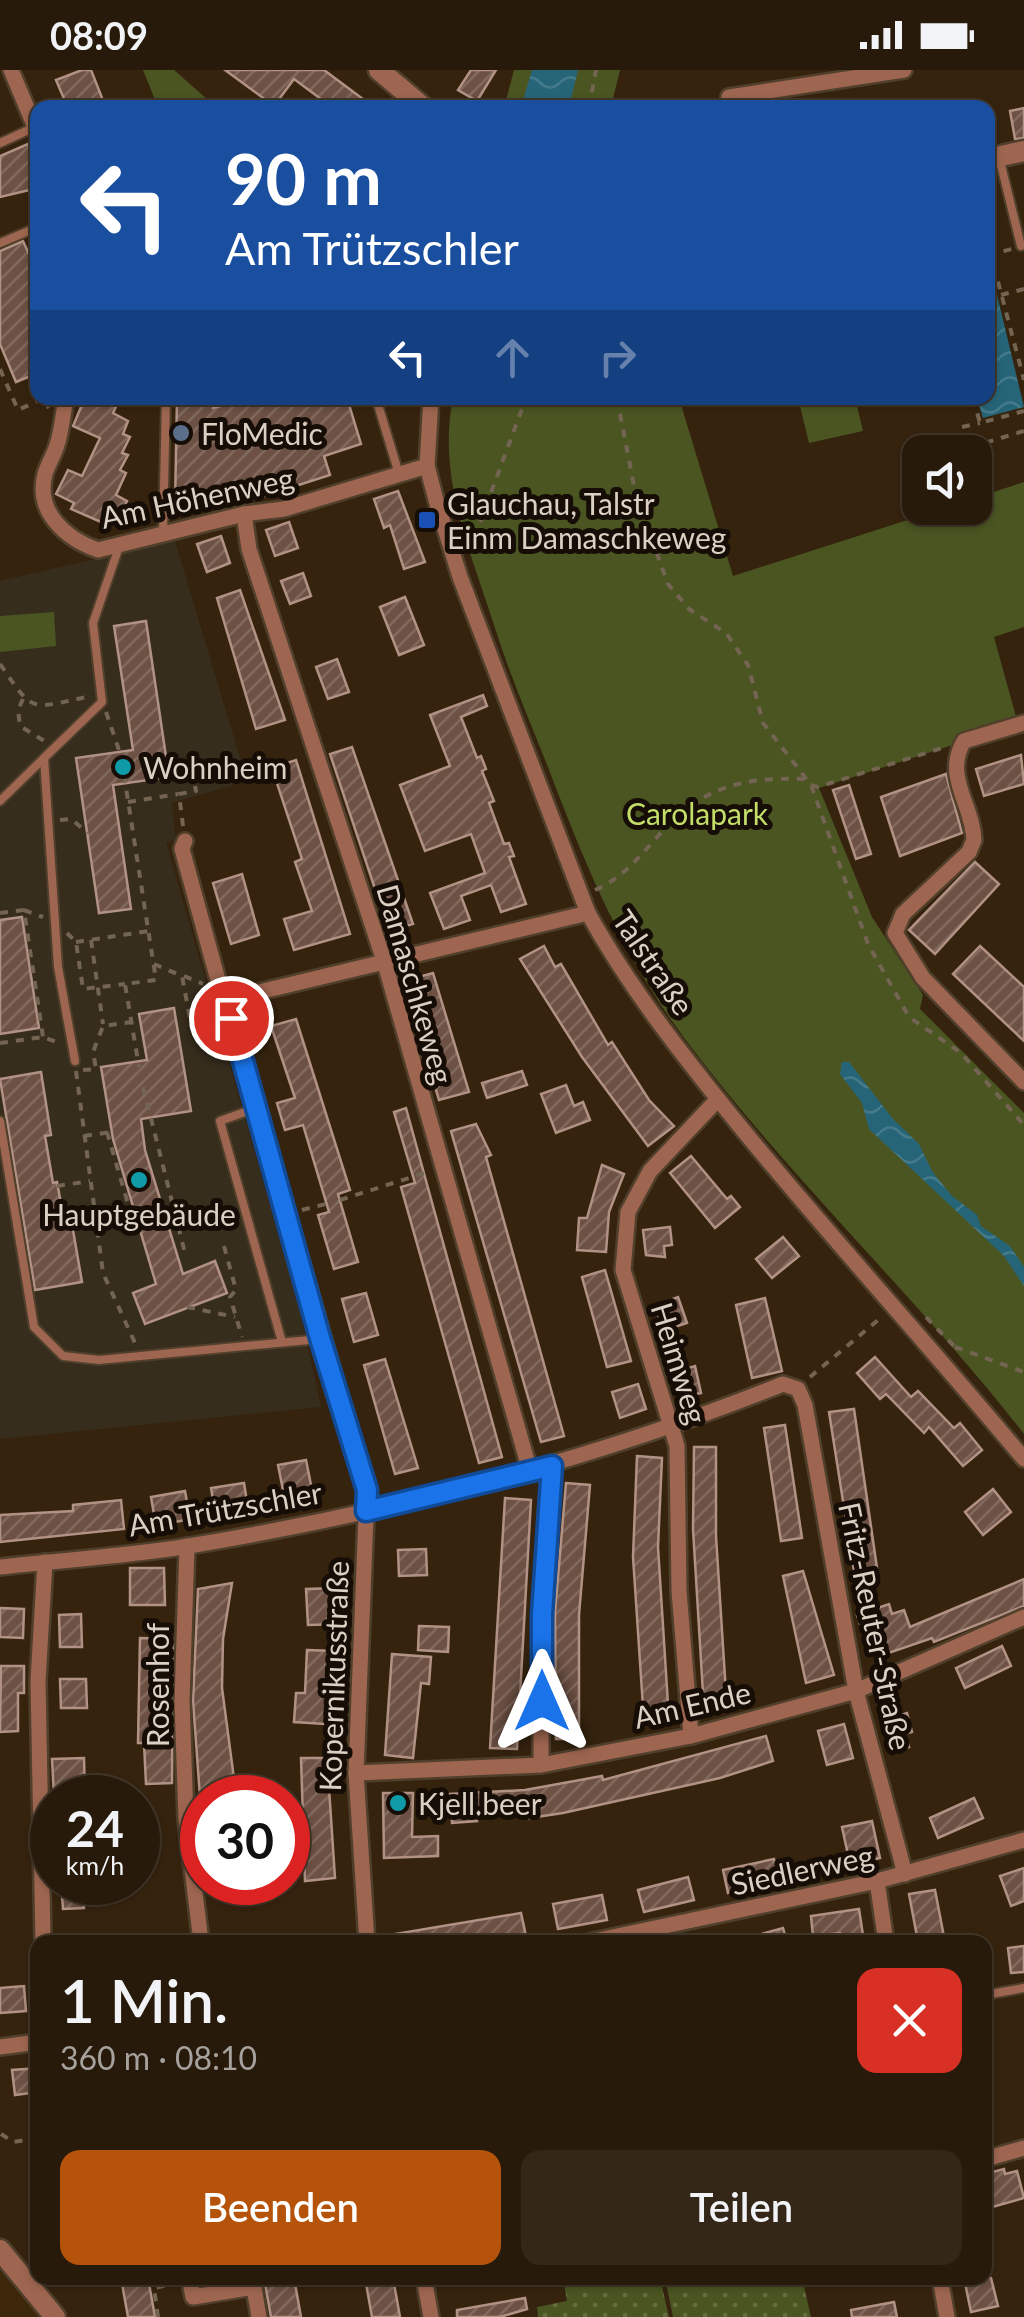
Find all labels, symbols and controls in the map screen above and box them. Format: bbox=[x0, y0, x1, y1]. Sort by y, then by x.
text: 08:09 bbox=[50, 12, 148, 58]
text: 90 m bbox=[225, 136, 382, 220]
icon: left bbox=[60, 140, 190, 270]
text: Am Trützschler bbox=[225, 221, 519, 275]
icon: left bbox=[380, 330, 435, 385]
icon: ahead bbox=[485, 330, 540, 385]
icon: right bbox=[590, 330, 645, 385]
place label: FloMedic bbox=[201, 415, 323, 451]
marker: FloMedic bbox=[170, 422, 192, 444]
map controls bbox=[902, 435, 992, 525]
button: sound bbox=[902, 435, 992, 525]
street label: Am Höhenweg bbox=[97, 459, 297, 535]
place label: Glauchau, Talstr Einm Damaschkeweg bbox=[447, 485, 726, 555]
marker: Glauchau, Talstr Einm Damaschkeweg bbox=[416, 509, 438, 531]
place label: Wohnheim bbox=[143, 749, 287, 785]
marker: Wohnheim bbox=[112, 756, 134, 778]
park label: Carolapark bbox=[626, 795, 769, 831]
street label: Damaschkeweg bbox=[370, 880, 462, 1088]
street label: Talstraße bbox=[606, 903, 702, 1021]
pin bbox=[189, 976, 274, 1061]
icon: arrive bbox=[204, 991, 259, 1046]
marker: Hauptgebäude bbox=[128, 1169, 150, 1191]
place label: Hauptgebäude bbox=[42, 1196, 236, 1232]
street label: Heimweg bbox=[645, 1298, 715, 1428]
street label: Am Trützschler bbox=[125, 1473, 325, 1543]
street label: Fritz-Reuter-Straße bbox=[832, 1499, 920, 1753]
street label: Kopernikusstraße bbox=[311, 1560, 355, 1792]
street label: Rosenhof bbox=[139, 1622, 175, 1747]
position arrow bbox=[490, 1649, 594, 1753]
street label: Am Ende bbox=[630, 1673, 754, 1735]
speed limit sign: 30 bbox=[180, 1775, 310, 1905]
place label: Kjell.beer bbox=[418, 1785, 542, 1821]
marker: Kjell.beer bbox=[387, 1792, 409, 1814]
text: 24 bbox=[66, 1798, 124, 1858]
street label: Siedlerweg bbox=[728, 1836, 876, 1902]
text: km/h bbox=[66, 1850, 124, 1880]
text: 1 Min. bbox=[60, 1964, 228, 2036]
button: close bbox=[857, 1968, 962, 2073]
text: 360 m · 08:10 bbox=[60, 2038, 257, 2077]
button: Beenden bbox=[60, 2150, 501, 2265]
button: Teilen bbox=[521, 2150, 962, 2265]

